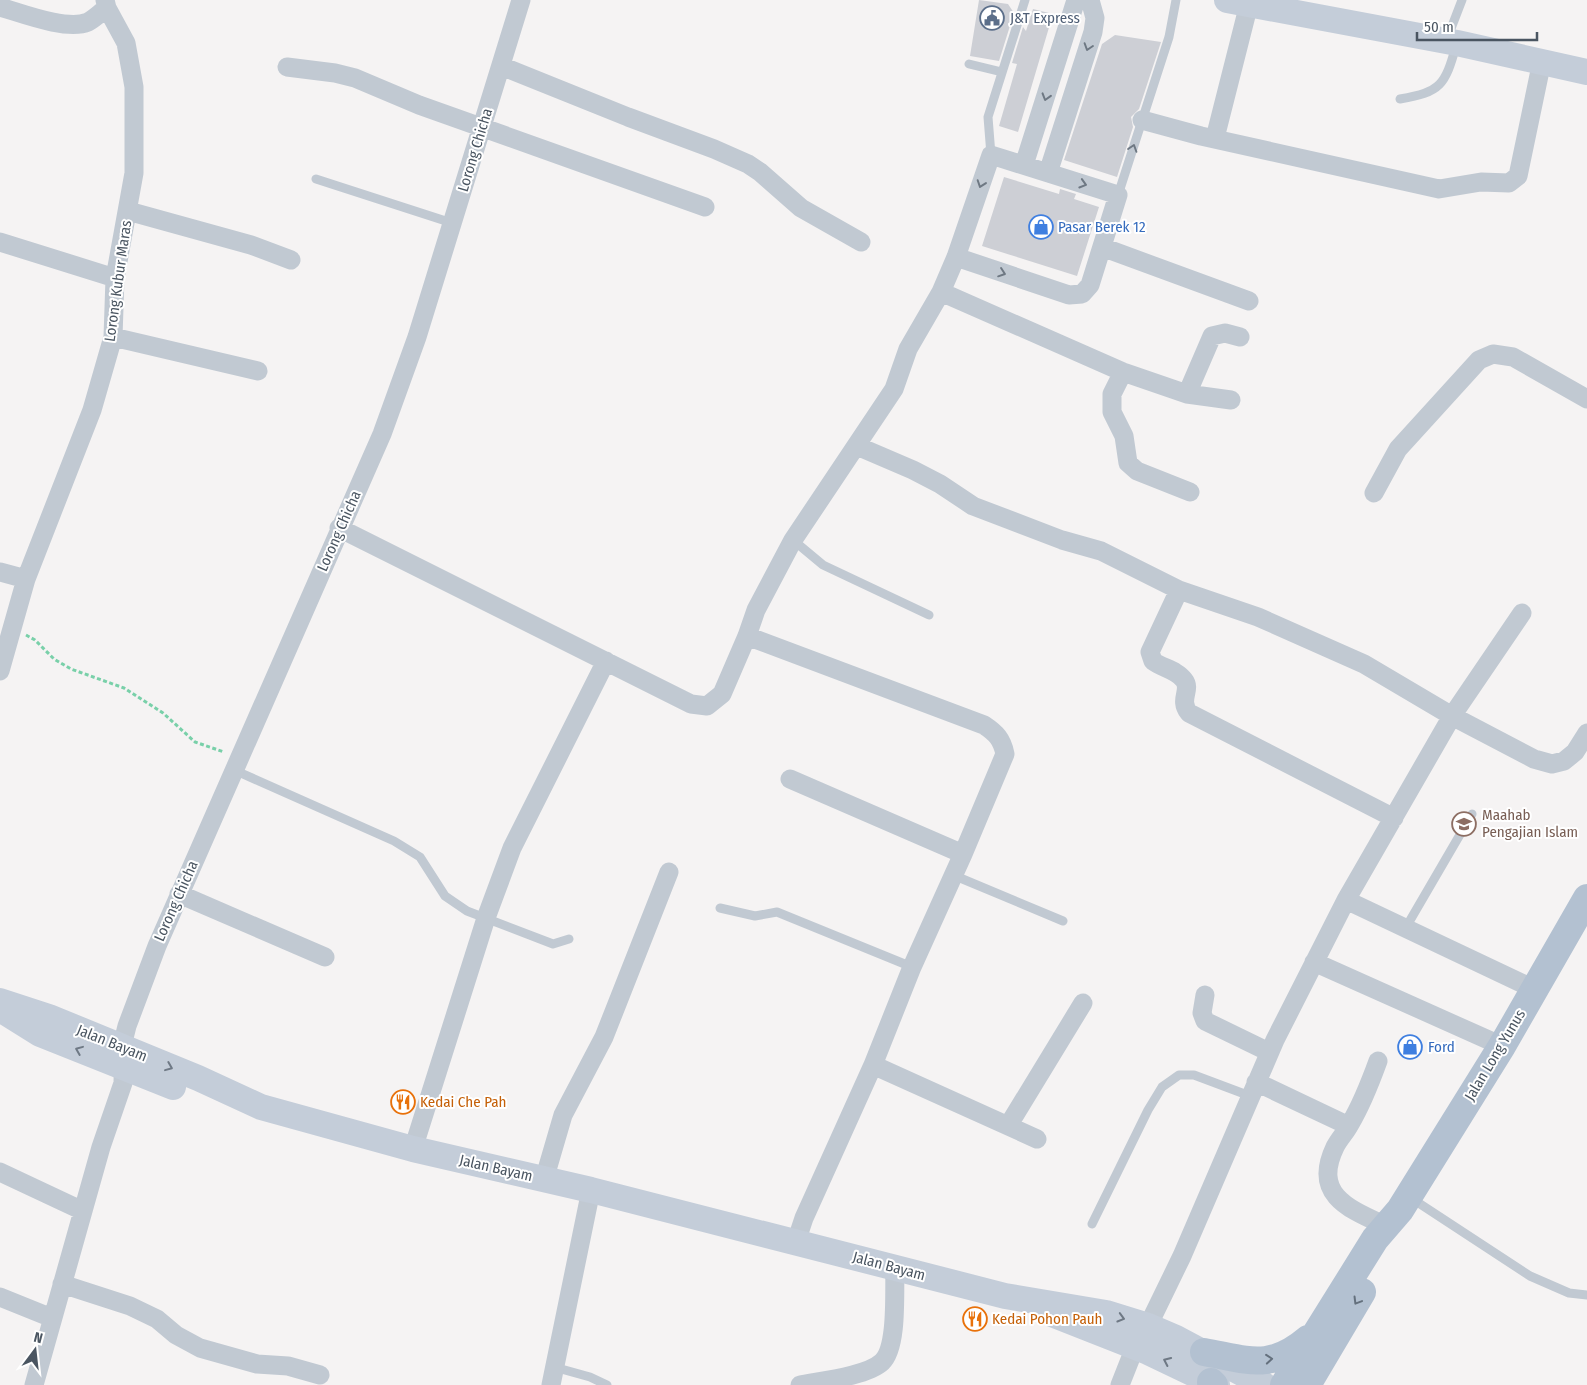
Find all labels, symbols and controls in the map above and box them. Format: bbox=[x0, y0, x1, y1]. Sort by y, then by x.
public building icon: J&T Express bbox=[979, 5, 1005, 31]
place label: J&T Express bbox=[1010, 9, 1080, 27]
scale bar bbox=[1417, 10, 1537, 42]
text: 50 m bbox=[1424, 18, 1454, 36]
one-way arrow bbox=[1084, 42, 1094, 51]
one-way arrow bbox=[1041, 92, 1051, 100]
street label: Lorong Chicha bbox=[454, 106, 496, 194]
one-way arrow bbox=[1128, 145, 1138, 153]
one-way arrow bbox=[1078, 178, 1087, 188]
one-way arrow bbox=[976, 179, 986, 188]
shop icon: Pasar Berek 12 bbox=[1028, 214, 1054, 240]
place label: Pasar Berek 12 bbox=[1058, 218, 1146, 236]
street label: Lorong Kubur Maras bbox=[101, 219, 135, 343]
one-way arrow bbox=[997, 267, 1005, 277]
street label: Lorong Chicha bbox=[313, 488, 365, 574]
place label: Maahab Pengajian Islam bbox=[1482, 806, 1578, 841]
school or university icon: Maahab Pengajian Islam bbox=[1451, 811, 1477, 837]
street label: Lorong Chicha bbox=[150, 858, 202, 944]
street label: Jalan Long Yunus bbox=[1461, 1006, 1529, 1104]
street label: Jalan Bayam bbox=[74, 1021, 150, 1065]
shop icon: Ford bbox=[1397, 1034, 1423, 1060]
place label: Ford bbox=[1428, 1038, 1455, 1056]
one-way arrow bbox=[75, 1046, 83, 1056]
one-way arrow bbox=[164, 1060, 173, 1071]
restaurant icon: Kedai Che Pah bbox=[390, 1089, 416, 1115]
place label: Kedai Che Pah bbox=[420, 1093, 506, 1111]
street label: Jalan Bayam bbox=[458, 1151, 534, 1185]
street label: Jalan Bayam bbox=[851, 1248, 927, 1284]
one-way arrow bbox=[1354, 1295, 1364, 1304]
restaurant icon: Kedai Pohon Pauh bbox=[962, 1306, 988, 1332]
place label: Kedai Pohon Pauh bbox=[992, 1310, 1103, 1328]
one-way arrow bbox=[1117, 1312, 1125, 1322]
north arrow bbox=[10, 1325, 60, 1375]
text: N bbox=[32, 1329, 44, 1347]
one-way arrow bbox=[1266, 1354, 1274, 1365]
one-way arrow bbox=[1163, 1357, 1172, 1367]

